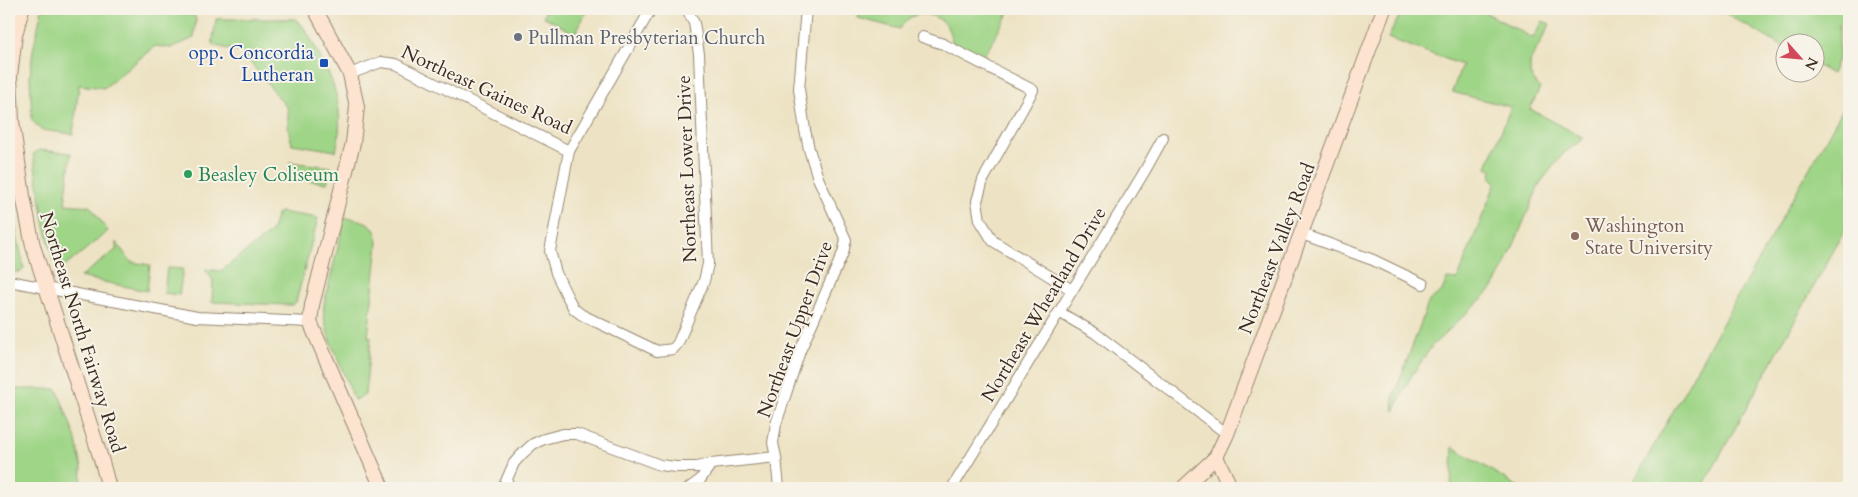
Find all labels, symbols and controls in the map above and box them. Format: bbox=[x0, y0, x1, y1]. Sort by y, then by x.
place label: Pullman Presbyterian Church bbox=[528, 25, 766, 51]
marker: Pullman Presbyterian Church bbox=[512, 31, 524, 43]
north arrow bbox=[1776, 32, 1826, 82]
street label: Northeast Gaines Road bbox=[397, 39, 576, 141]
place label: opp. Concordia Lutheran bbox=[188, 40, 314, 88]
text: N bbox=[1800, 54, 1822, 73]
marker: opp. Concordia Lutheran bbox=[318, 57, 330, 69]
street label: Northeast Lower Drive bbox=[671, 75, 703, 263]
street label: Northeast Valley Road bbox=[1232, 159, 1322, 338]
place label: Beasley Coliseum bbox=[198, 162, 340, 188]
marker: Beasley Coliseum bbox=[182, 168, 194, 180]
street label: Northeast Wheatland Drive bbox=[975, 202, 1113, 407]
street label: Northeast North Fairway Road bbox=[33, 209, 131, 456]
place label: Washington State University bbox=[1584, 213, 1713, 261]
marker: Washington State University bbox=[1569, 230, 1581, 242]
street label: Northeast Upper Drive bbox=[751, 237, 839, 421]

